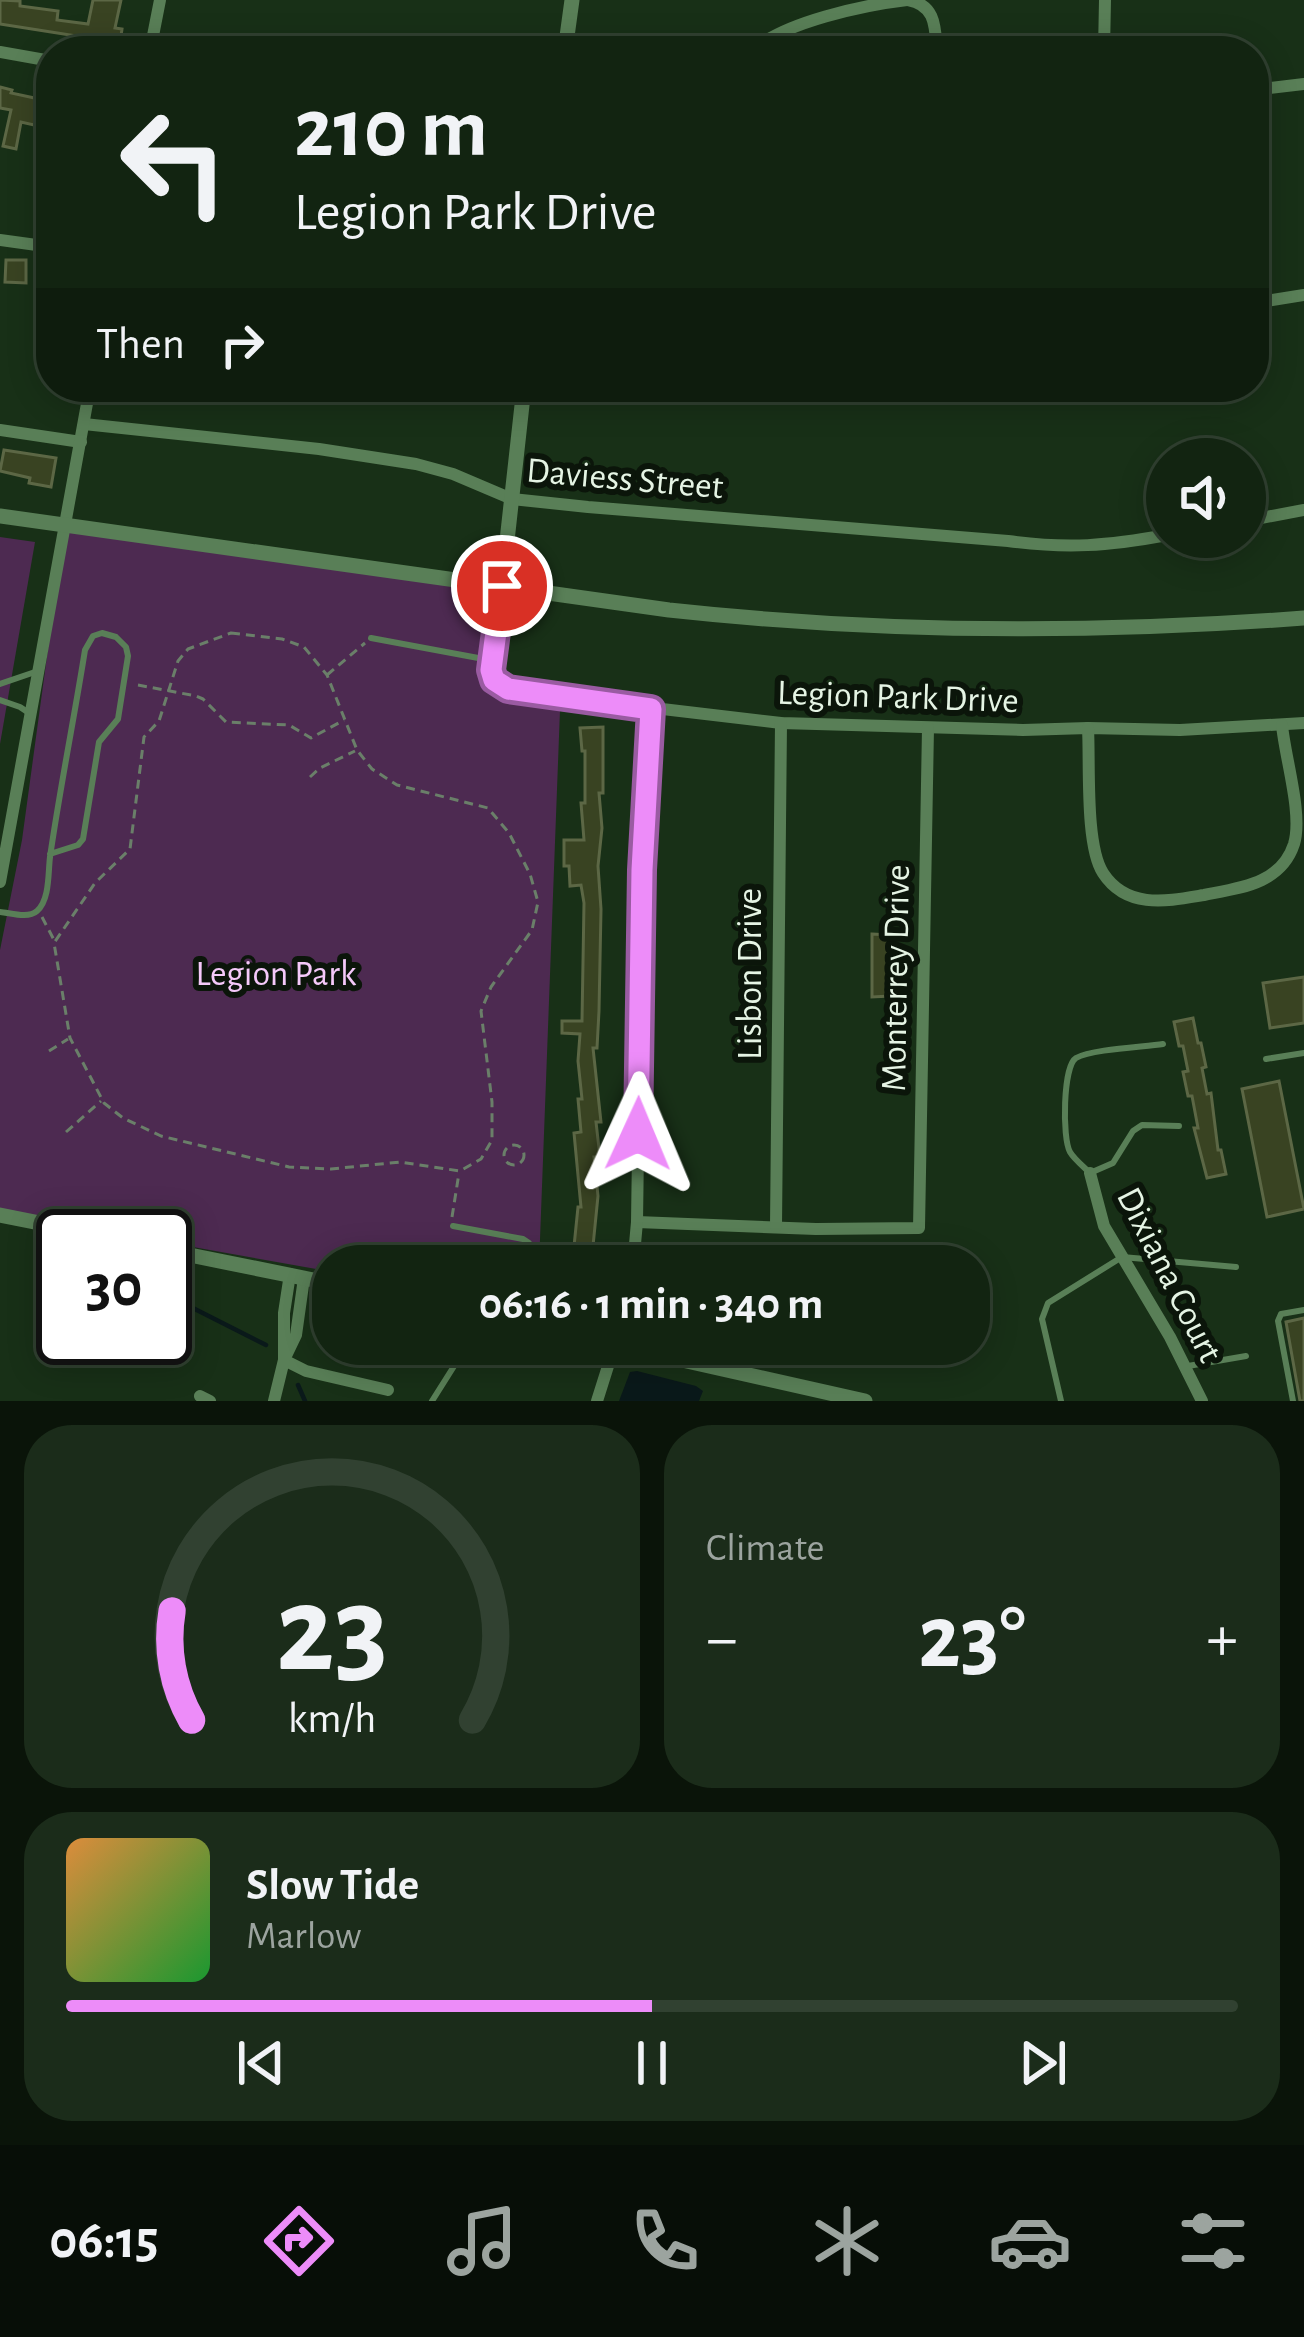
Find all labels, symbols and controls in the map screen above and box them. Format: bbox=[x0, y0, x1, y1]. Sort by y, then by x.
icon: left bbox=[96, 84, 252, 240]
text: 210 m bbox=[294, 88, 488, 172]
text: Legion Park Drive bbox=[294, 186, 657, 240]
icon: right bbox=[209, 312, 275, 378]
text: Then bbox=[96, 322, 185, 367]
map controls bbox=[1146, 438, 1266, 558]
button: sound bbox=[1146, 438, 1266, 558]
street label: Daviess Street bbox=[525, 452, 725, 506]
pin bbox=[451, 535, 553, 637]
icon: arrive bbox=[469, 553, 535, 619]
street label: Legion Park Drive bbox=[777, 675, 1019, 719]
street label: Monterrey Drive bbox=[876, 864, 916, 1092]
street label: Lisbon Drive bbox=[732, 888, 768, 1060]
park label: Legion Park bbox=[196, 956, 357, 992]
position arrow bbox=[575, 1071, 701, 1197]
street label: Dixiana Court bbox=[1110, 1182, 1229, 1368]
speed limit sign: 30 bbox=[36, 1209, 192, 1365]
text: 06:16 · 1 min · 340 m bbox=[479, 1282, 823, 1327]
text: Climate bbox=[706, 1529, 824, 1568]
text: 23 bbox=[276, 1569, 388, 1694]
text: 23° bbox=[918, 1594, 1026, 1684]
text: − bbox=[706, 1606, 738, 1672]
text: + bbox=[1206, 1606, 1238, 1672]
text: km/h bbox=[288, 1697, 376, 1740]
text: Slow Tide bbox=[246, 1863, 419, 1908]
text: Marlow bbox=[246, 1917, 361, 1956]
icon: previous bbox=[228, 2030, 294, 2096]
icon: pause bbox=[619, 2030, 685, 2096]
icon: next bbox=[1010, 2030, 1076, 2096]
icon: directions bbox=[257, 2199, 341, 2283]
icon: music bbox=[440, 2199, 524, 2283]
icon: phone bbox=[623, 2199, 707, 2283]
icon: climate bbox=[805, 2199, 889, 2283]
icon: car bbox=[988, 2199, 1072, 2283]
icon: filters bbox=[1171, 2199, 1255, 2283]
text: 06:15 bbox=[49, 2214, 159, 2268]

